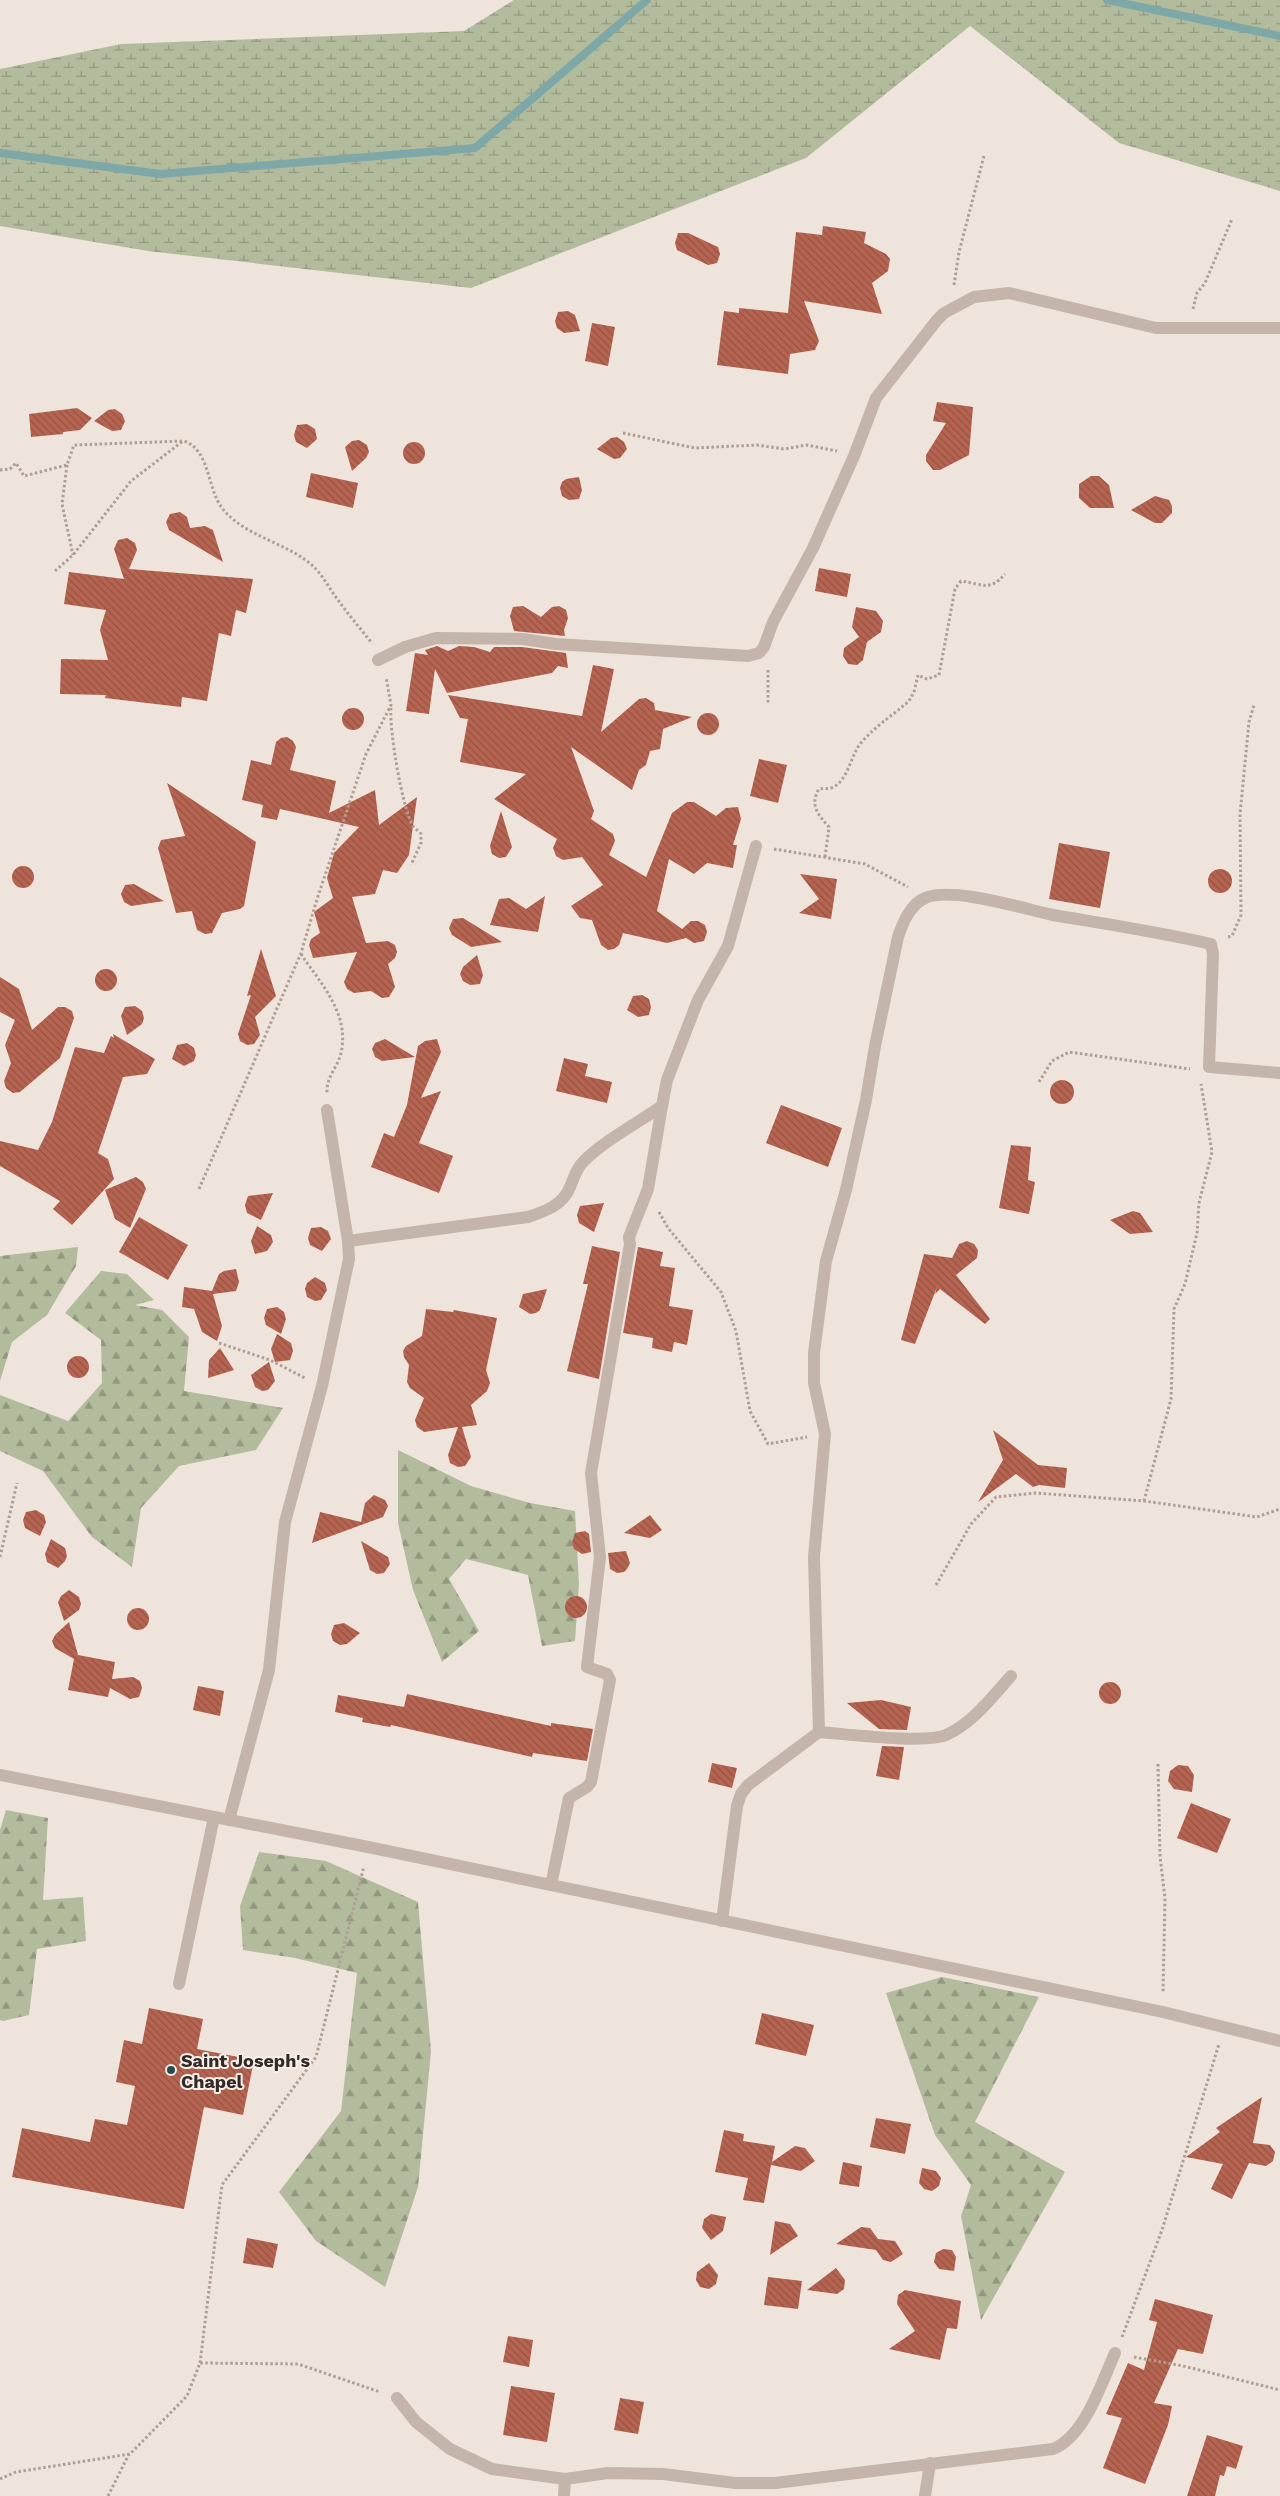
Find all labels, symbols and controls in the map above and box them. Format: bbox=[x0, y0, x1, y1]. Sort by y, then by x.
place label: Saint Joseph's Chapel bbox=[181, 2050, 311, 2092]
marker: Saint Joseph's Chapel bbox=[165, 2064, 177, 2076]

